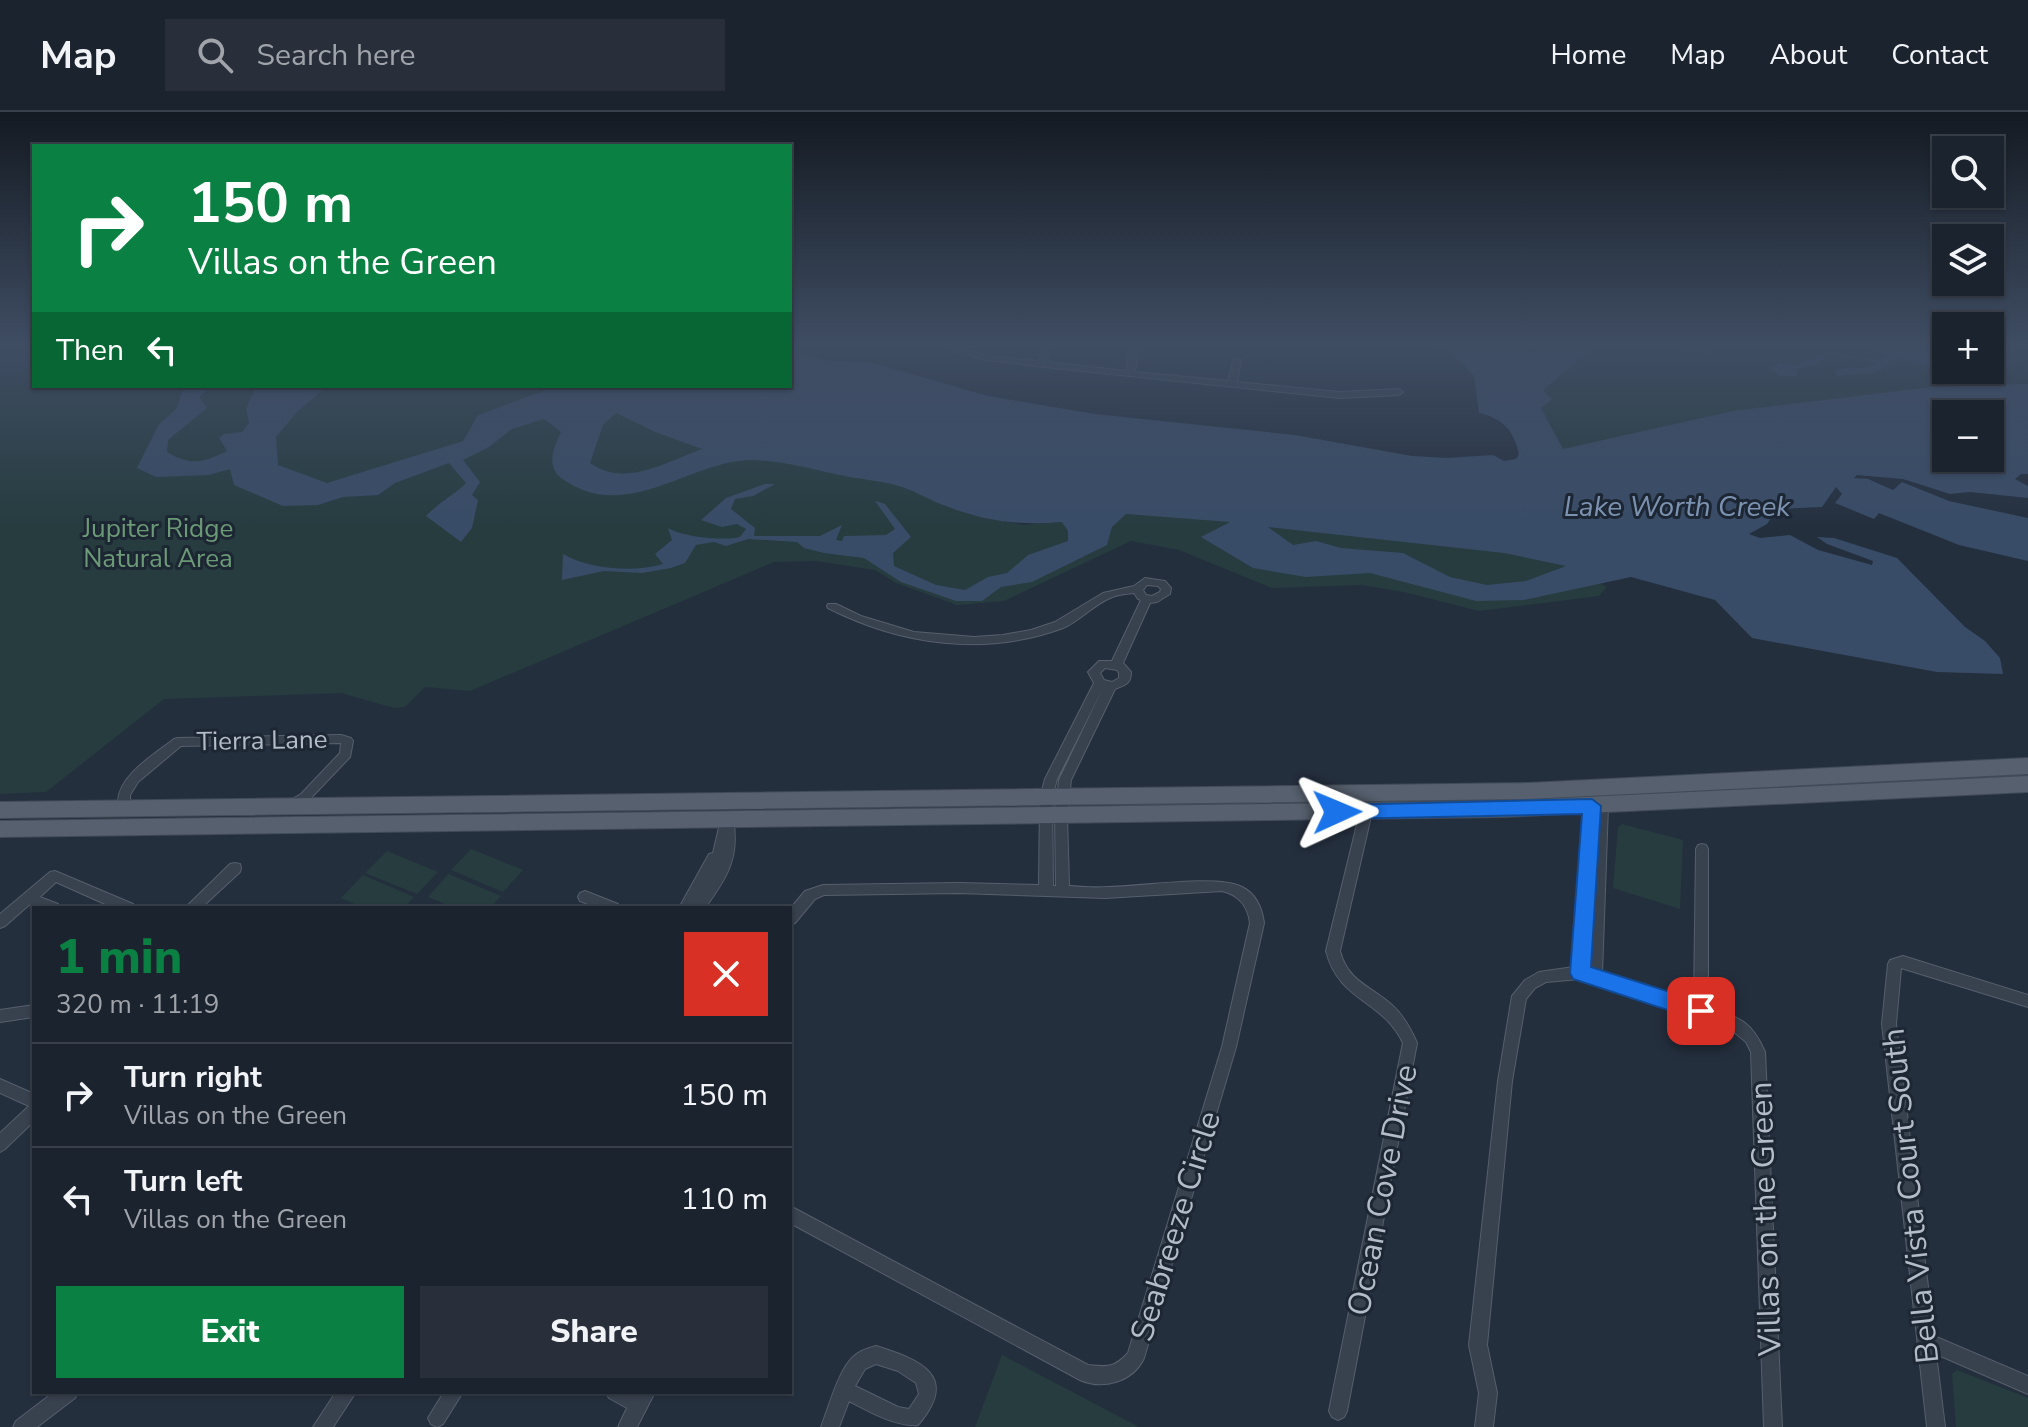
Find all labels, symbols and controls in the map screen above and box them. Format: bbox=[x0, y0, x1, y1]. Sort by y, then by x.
search box bbox=[165, 19, 725, 91]
text: Map bbox=[40, 30, 117, 81]
icon: search bbox=[193, 33, 237, 77]
text: Search here bbox=[257, 35, 416, 76]
text: Home bbox=[1551, 36, 1626, 74]
text: Map bbox=[1670, 36, 1725, 74]
text: About bbox=[1769, 36, 1847, 74]
text: Contact bbox=[1891, 36, 1988, 74]
map controls bbox=[1932, 136, 2004, 472]
button: search bbox=[1932, 136, 2004, 208]
text: 150 m bbox=[188, 165, 353, 242]
icon: right bbox=[56, 176, 160, 280]
button: layers bbox=[1932, 224, 2004, 296]
text: Villas on the Green bbox=[188, 238, 497, 287]
button: + bbox=[1932, 312, 2004, 384]
icon: left bbox=[140, 328, 184, 372]
text: Then bbox=[56, 330, 124, 371]
button: − bbox=[1932, 400, 2004, 472]
water label: Lake Worth Creek bbox=[1564, 488, 1791, 526]
park label: Jupiter Ridge Natural Area bbox=[82, 511, 233, 576]
street label: Tierra Lane bbox=[196, 722, 328, 759]
position arrow bbox=[1295, 770, 1379, 854]
text: 1 min bbox=[56, 924, 182, 990]
button: close bbox=[684, 932, 768, 1016]
pin bbox=[1667, 977, 1735, 1045]
text: 320 m · 11:19 bbox=[56, 987, 219, 1022]
icon: arrive bbox=[1679, 989, 1723, 1033]
street label: Bella Vista Court South bbox=[1872, 1026, 1949, 1366]
text: Turn right bbox=[124, 1057, 262, 1098]
street label: Ocean Cove Drive bbox=[1337, 1061, 1428, 1319]
icon: right bbox=[56, 1073, 100, 1117]
text: 150 m bbox=[681, 1075, 768, 1116]
street label: Villas on the Green bbox=[1739, 1081, 1792, 1358]
text: Villas on the Green bbox=[124, 1098, 347, 1133]
street label: Seabreeze Circle bbox=[1120, 1106, 1231, 1347]
text: Turn left bbox=[124, 1161, 242, 1202]
icon: left bbox=[56, 1177, 100, 1221]
text: 110 m bbox=[681, 1179, 768, 1220]
text: Villas on the Green bbox=[124, 1202, 347, 1237]
button: Exit bbox=[56, 1286, 404, 1378]
button: Share bbox=[420, 1286, 768, 1378]

